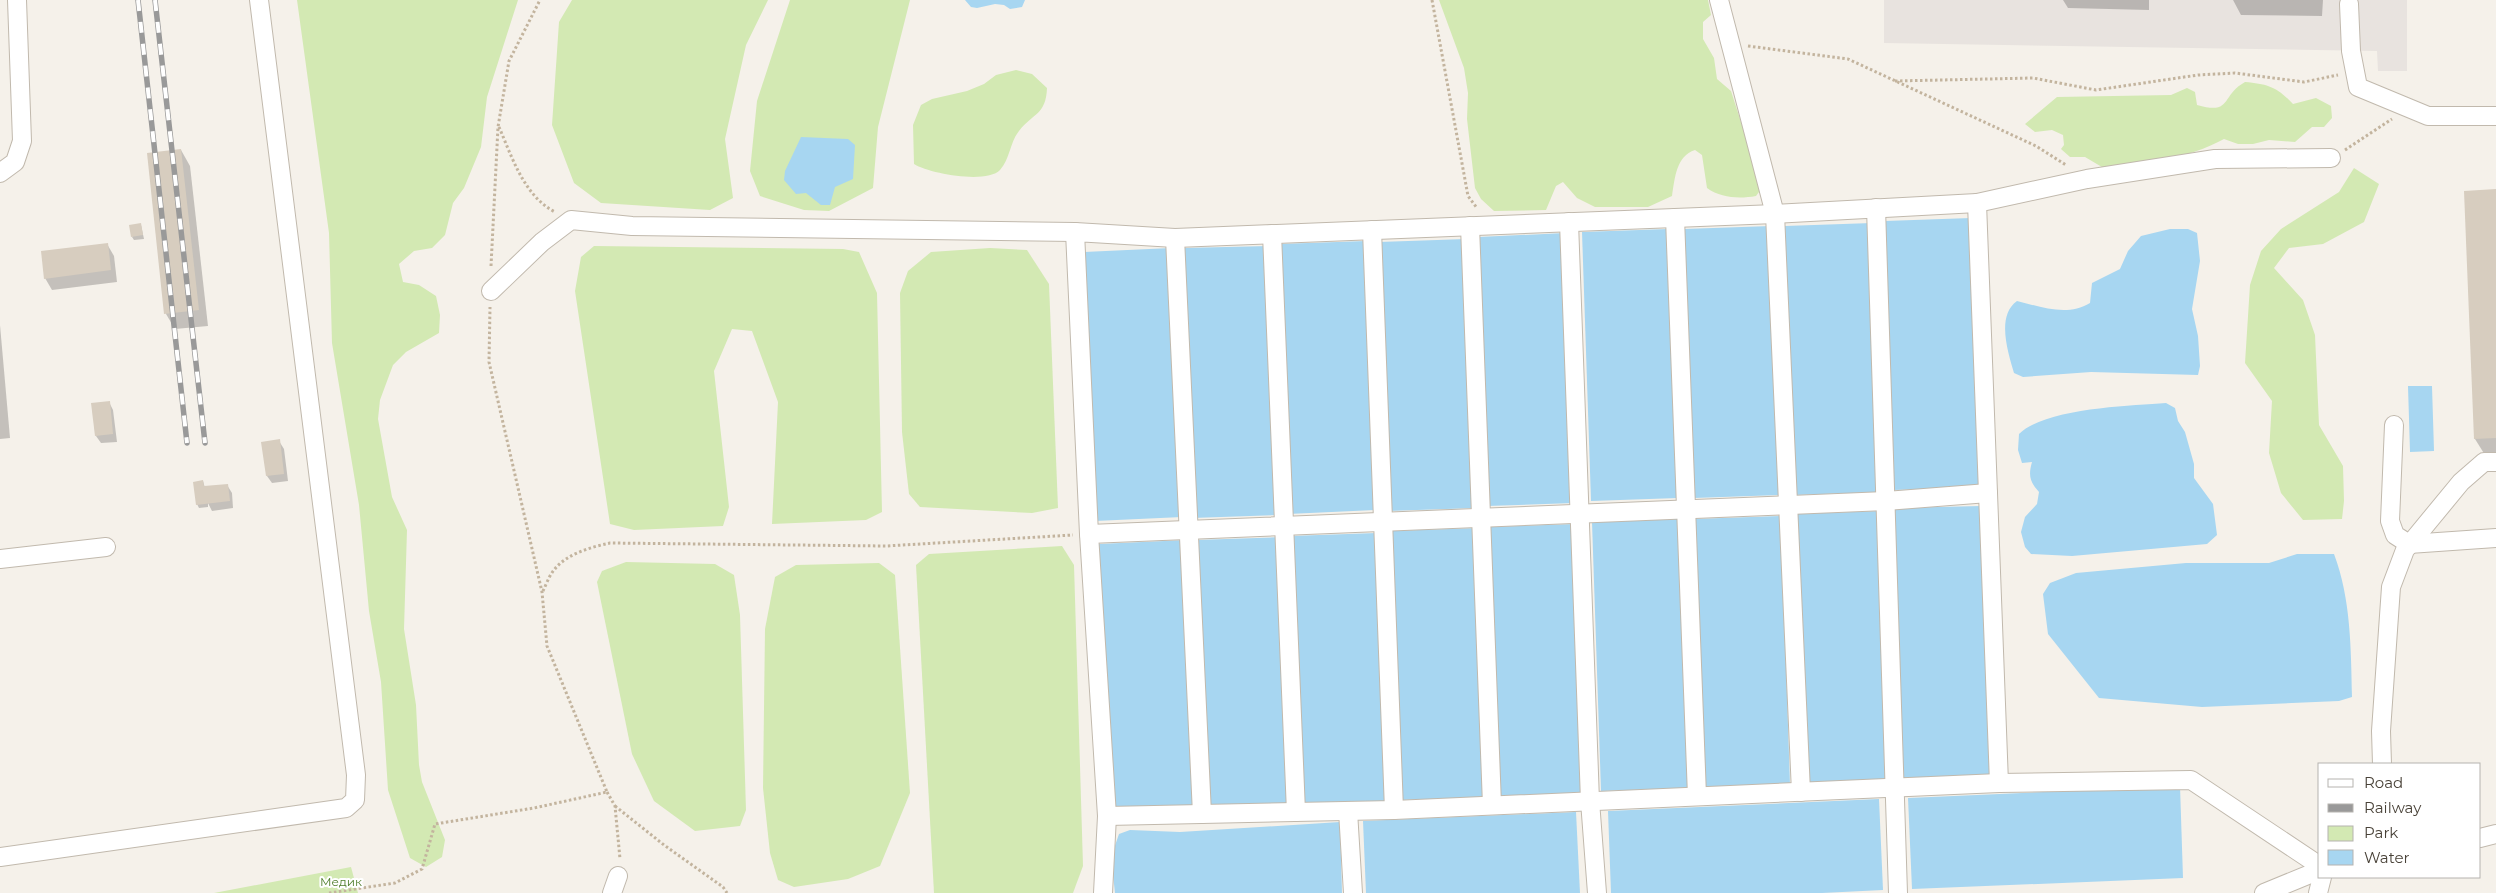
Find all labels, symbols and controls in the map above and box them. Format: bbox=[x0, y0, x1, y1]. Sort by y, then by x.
legend bbox=[2318, 763, 2481, 878]
text: Road bbox=[2364, 773, 2403, 792]
text: Railway bbox=[2364, 798, 2422, 817]
text: Park bbox=[2364, 823, 2398, 842]
text: Water bbox=[2364, 848, 2410, 867]
park label: Медик bbox=[320, 874, 362, 889]

